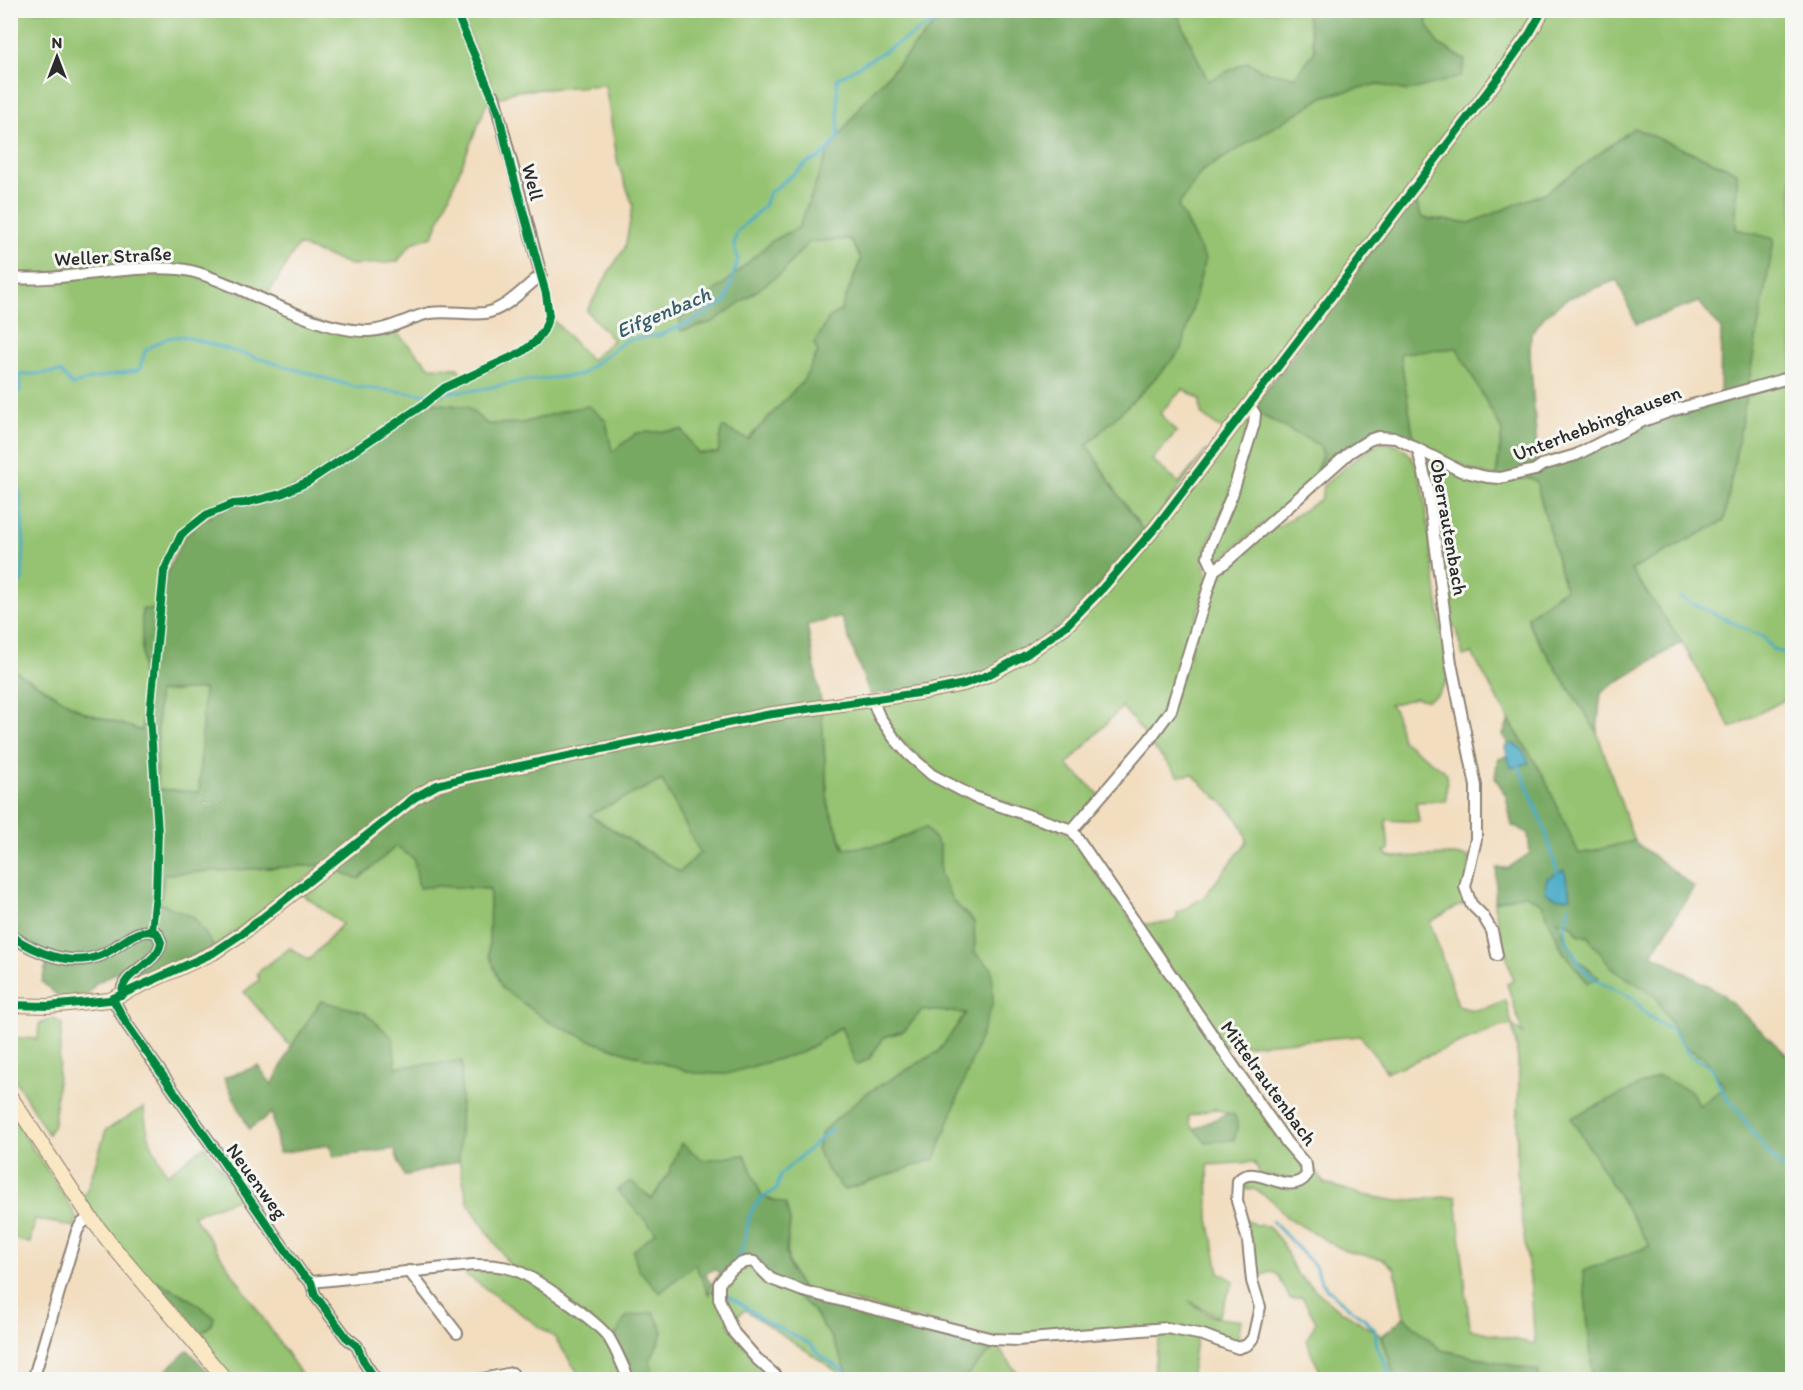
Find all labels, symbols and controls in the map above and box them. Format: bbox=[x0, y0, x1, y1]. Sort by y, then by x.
north arrow bbox=[27, 27, 87, 87]
text: N bbox=[52, 33, 62, 52]
street label: Well bbox=[517, 161, 550, 203]
street label: Weller Straße bbox=[54, 241, 172, 271]
water label: Eifgenbach bbox=[612, 281, 715, 343]
street label: Unterhebbinghausen bbox=[1509, 380, 1685, 466]
street label: Oberrautenbach bbox=[1425, 457, 1473, 597]
street label: Mittelrautenbach bbox=[1216, 1016, 1322, 1150]
street label: Neuenweg bbox=[221, 1138, 293, 1224]

